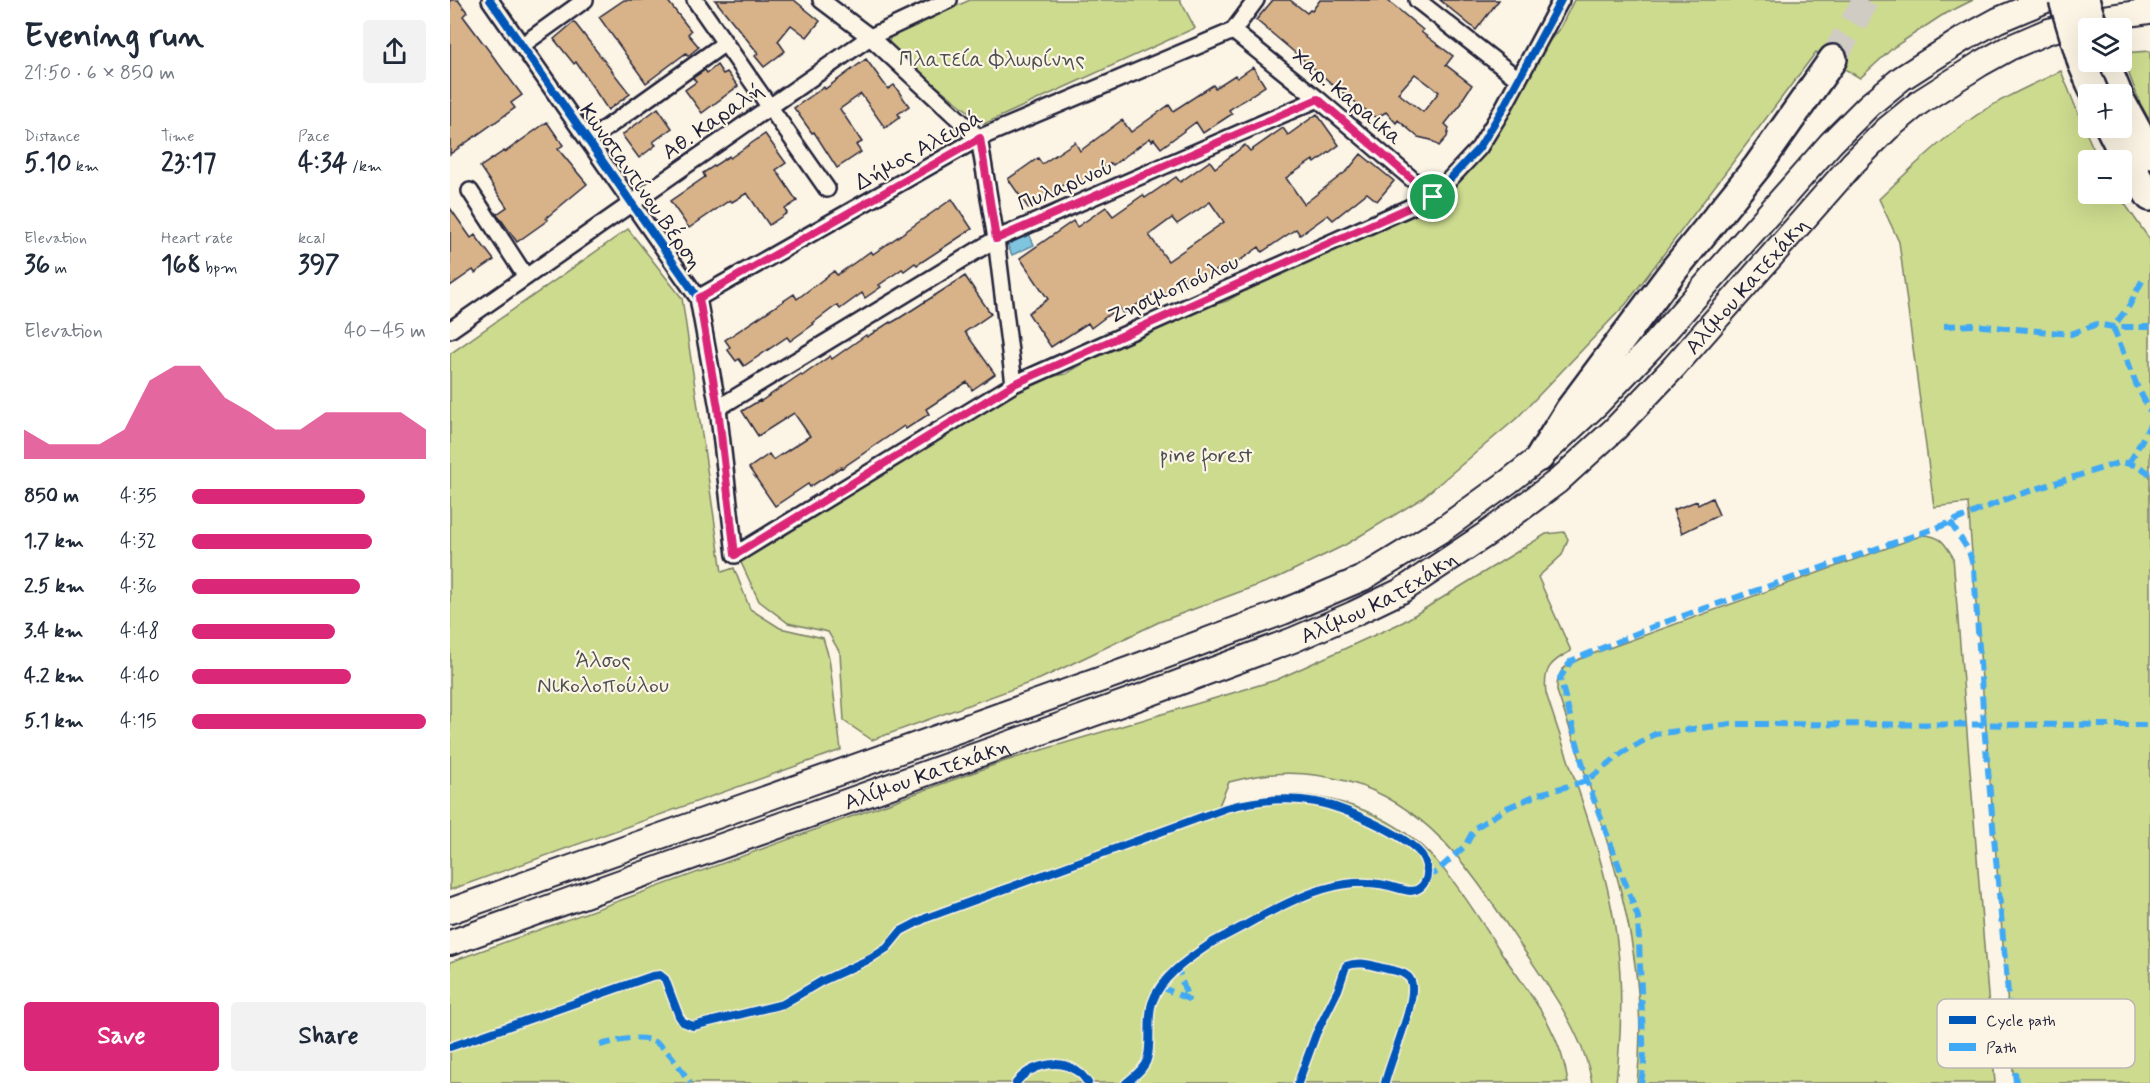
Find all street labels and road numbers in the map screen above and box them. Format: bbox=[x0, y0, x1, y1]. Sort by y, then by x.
street label: Χαρ. Καραικα bbox=[1285, 43, 1408, 152]
street label: Αθ. Καραλή bbox=[657, 76, 769, 167]
street label: Κωνσταντίνου Βέρση bbox=[572, 98, 709, 276]
street label: Δήμος Αλευρά bbox=[850, 104, 988, 197]
street label: Πυλαρινού bbox=[1014, 153, 1118, 218]
street label: Αλίμου Κατεχάκη bbox=[1679, 212, 1815, 361]
street label: Ζησιμοπούλου bbox=[1104, 249, 1244, 331]
street label: Αλίμου Κατεχάκη bbox=[1297, 545, 1464, 651]
street label: Αλίμου Κατεχάκη bbox=[841, 733, 1014, 817]

